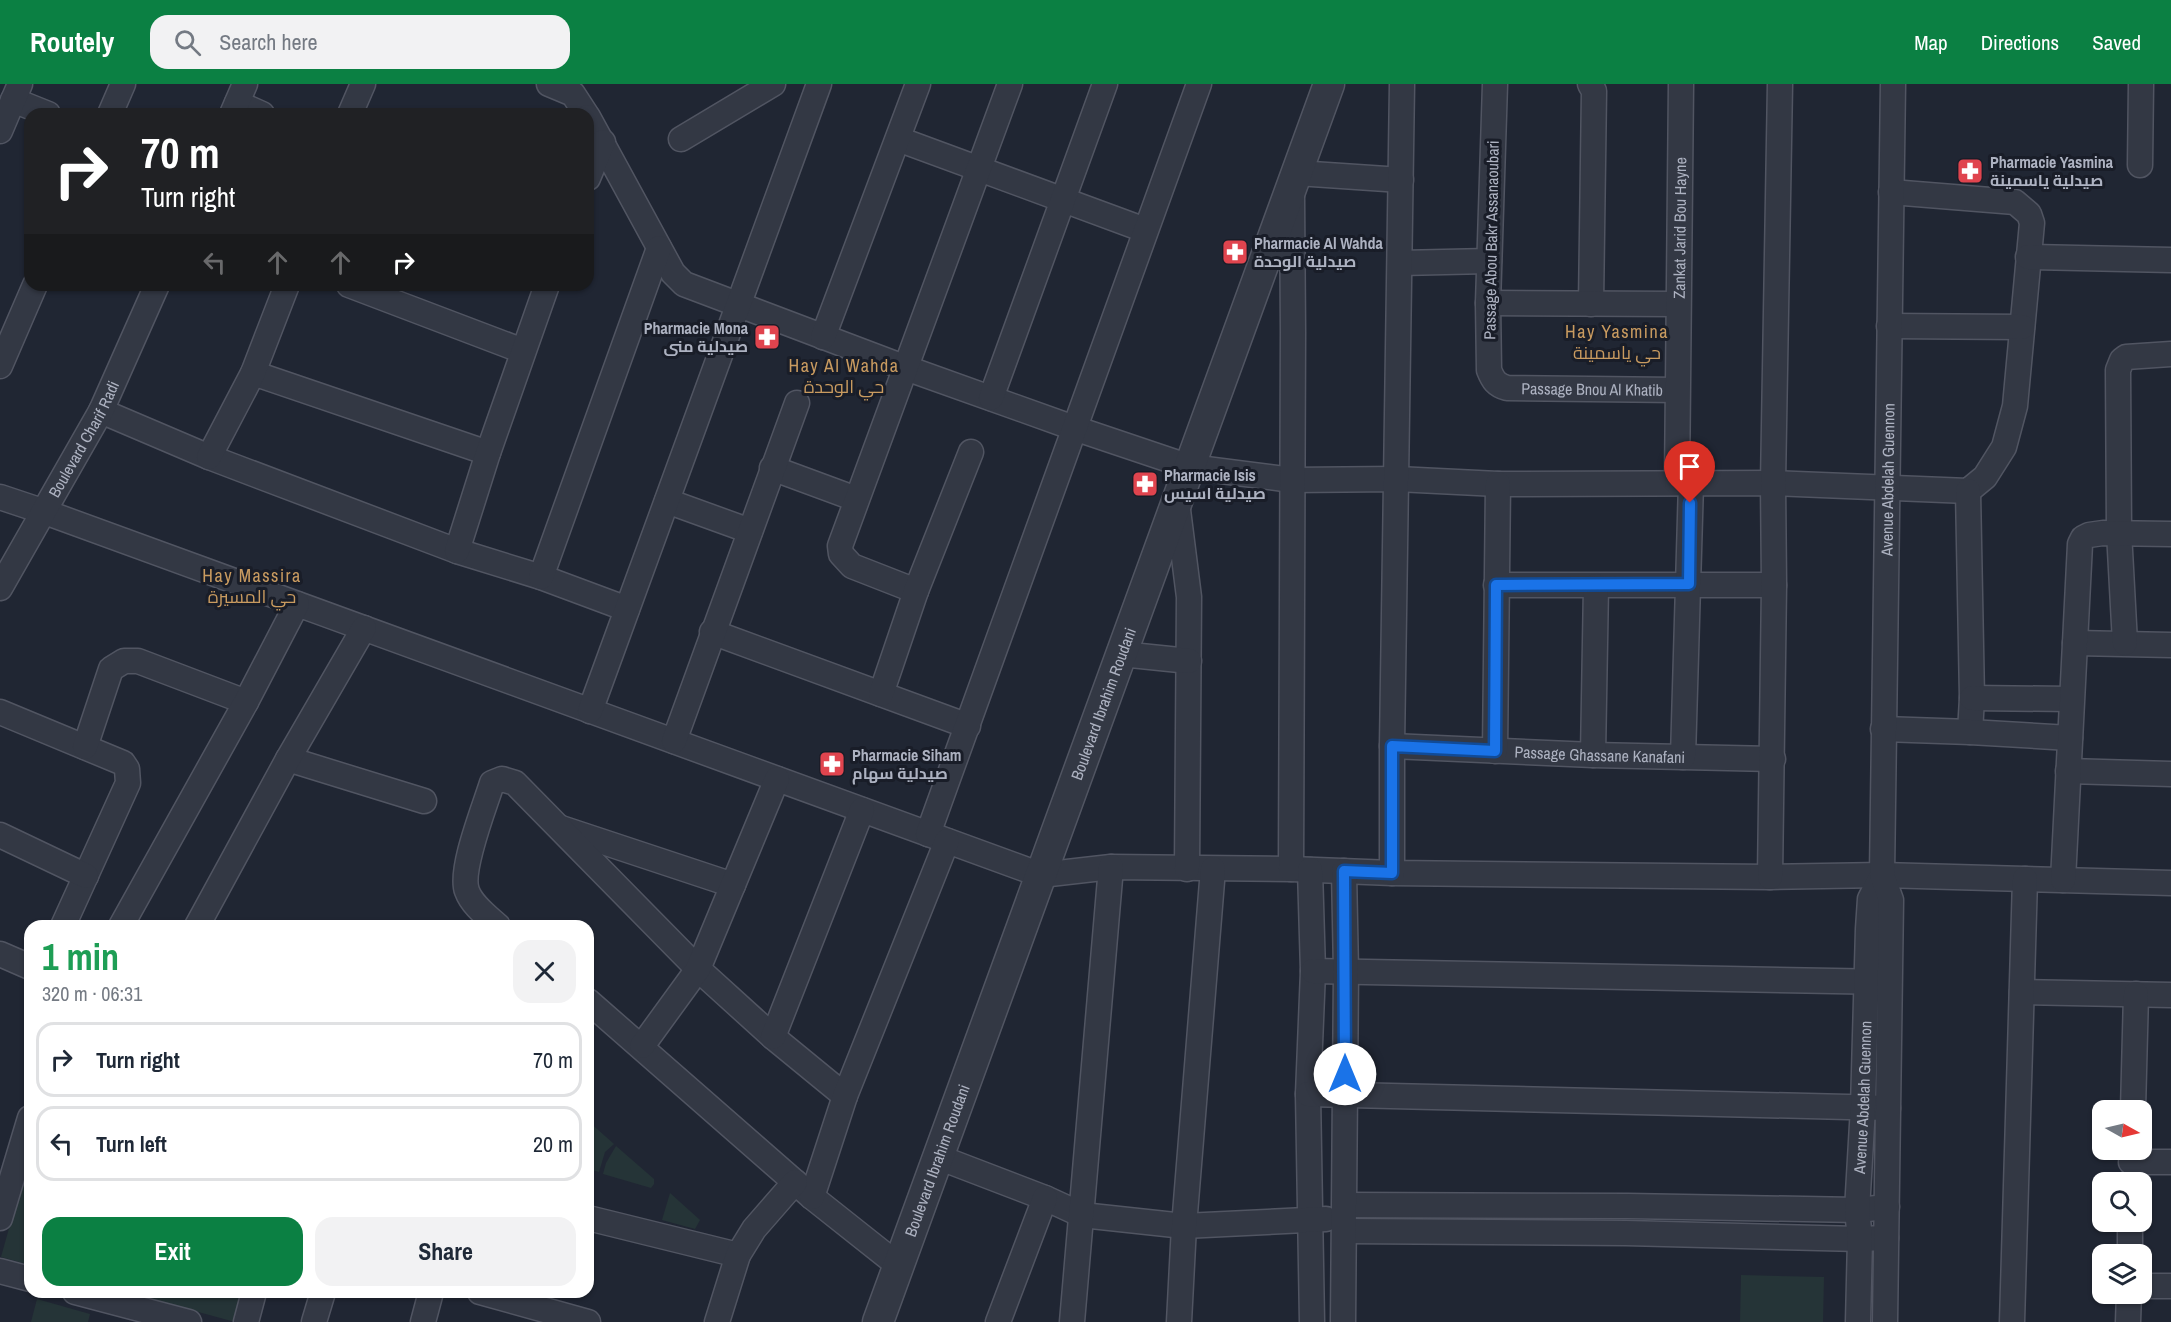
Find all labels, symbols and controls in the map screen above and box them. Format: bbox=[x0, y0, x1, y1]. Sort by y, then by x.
search box bbox=[150, 15, 570, 69]
text: Routely bbox=[30, 23, 114, 61]
icon: search bbox=[171, 26, 204, 59]
text: Search here bbox=[219, 27, 317, 57]
text: Map bbox=[1914, 28, 1948, 57]
text: Directions bbox=[1981, 28, 2059, 57]
text: Saved bbox=[2092, 28, 2141, 57]
text: 70 m bbox=[141, 125, 220, 181]
icon: right bbox=[42, 132, 120, 210]
street label: Passage Abou Bakr Assanaoubari bbox=[1478, 140, 1504, 340]
place label: Pharmacie Yasmina صيدلية ياسمينة bbox=[1990, 151, 2114, 191]
pharmacy icon: Pharmacie Yasmina صيدلية ياسمينة bbox=[1955, 156, 1985, 186]
street label: Zankat Jarid Bou Hayne bbox=[1668, 157, 1691, 299]
text: Turn right bbox=[141, 179, 235, 215]
place label: Pharmacie Al Wahda صيدلية الوحدة bbox=[1254, 232, 1384, 272]
pharmacy icon: Pharmacie Al Wahda صيدلية الوحدة bbox=[1220, 237, 1250, 267]
icon: left bbox=[198, 246, 231, 279]
icon: ahead bbox=[261, 246, 294, 279]
icon: ahead bbox=[324, 246, 357, 279]
icon: right bbox=[387, 246, 420, 279]
place label: Pharmacie Mona صيدلية منى bbox=[644, 317, 749, 357]
district label: Hay Yasmina حي ياسمينة bbox=[1565, 319, 1669, 367]
pharmacy icon: Pharmacie Mona صيدلية منى bbox=[752, 322, 782, 352]
district label: Hay Al Wahda حي الوحدة bbox=[789, 353, 900, 401]
street label: Boulevard Charif Radi bbox=[43, 377, 124, 501]
street label: Passage Bnou Al Khatib bbox=[1521, 377, 1663, 401]
street label: Avenue Abdelah Guennon bbox=[1875, 403, 1900, 557]
pin bbox=[1664, 441, 1715, 503]
icon: arrive bbox=[1673, 450, 1706, 483]
place label: Pharmacie Isis صيدلية اسيس bbox=[1164, 464, 1266, 504]
pharmacy icon: Pharmacie Isis صيدلية اسيس bbox=[1130, 469, 1160, 499]
district label: Hay Massira حي المسيرة bbox=[202, 563, 302, 611]
street label: Boulevard Ibrahim Roudani bbox=[1065, 625, 1141, 783]
street label: Passage Ghassane Kanafani bbox=[1514, 740, 1685, 768]
place label: Pharmacie Siham صيدلية سهام bbox=[852, 744, 961, 785]
pharmacy icon: Pharmacie Siham صيدلية سهام bbox=[817, 749, 847, 779]
text: 1 min bbox=[42, 933, 119, 981]
button: close bbox=[513, 940, 576, 1003]
text: 320 m · 06:31 bbox=[42, 980, 142, 1007]
street label: Avenue Abdelah Guennon bbox=[1848, 1021, 1876, 1175]
position arrow bbox=[1313, 1042, 1377, 1106]
icon: right bbox=[45, 1043, 78, 1076]
text: Turn right bbox=[96, 1045, 180, 1075]
text: 70 m bbox=[533, 1045, 573, 1075]
street label: Boulevard Ibrahim Roudani bbox=[899, 1081, 975, 1240]
north arrow bbox=[2092, 1100, 2152, 1160]
map controls bbox=[2092, 1100, 2152, 1304]
icon: left bbox=[45, 1127, 78, 1160]
text: Turn left bbox=[96, 1129, 167, 1159]
text: 20 m bbox=[533, 1129, 573, 1159]
button: search bbox=[2092, 1172, 2152, 1232]
button: Exit bbox=[42, 1217, 303, 1286]
button: Share bbox=[315, 1217, 576, 1286]
button: layers bbox=[2092, 1244, 2152, 1304]

